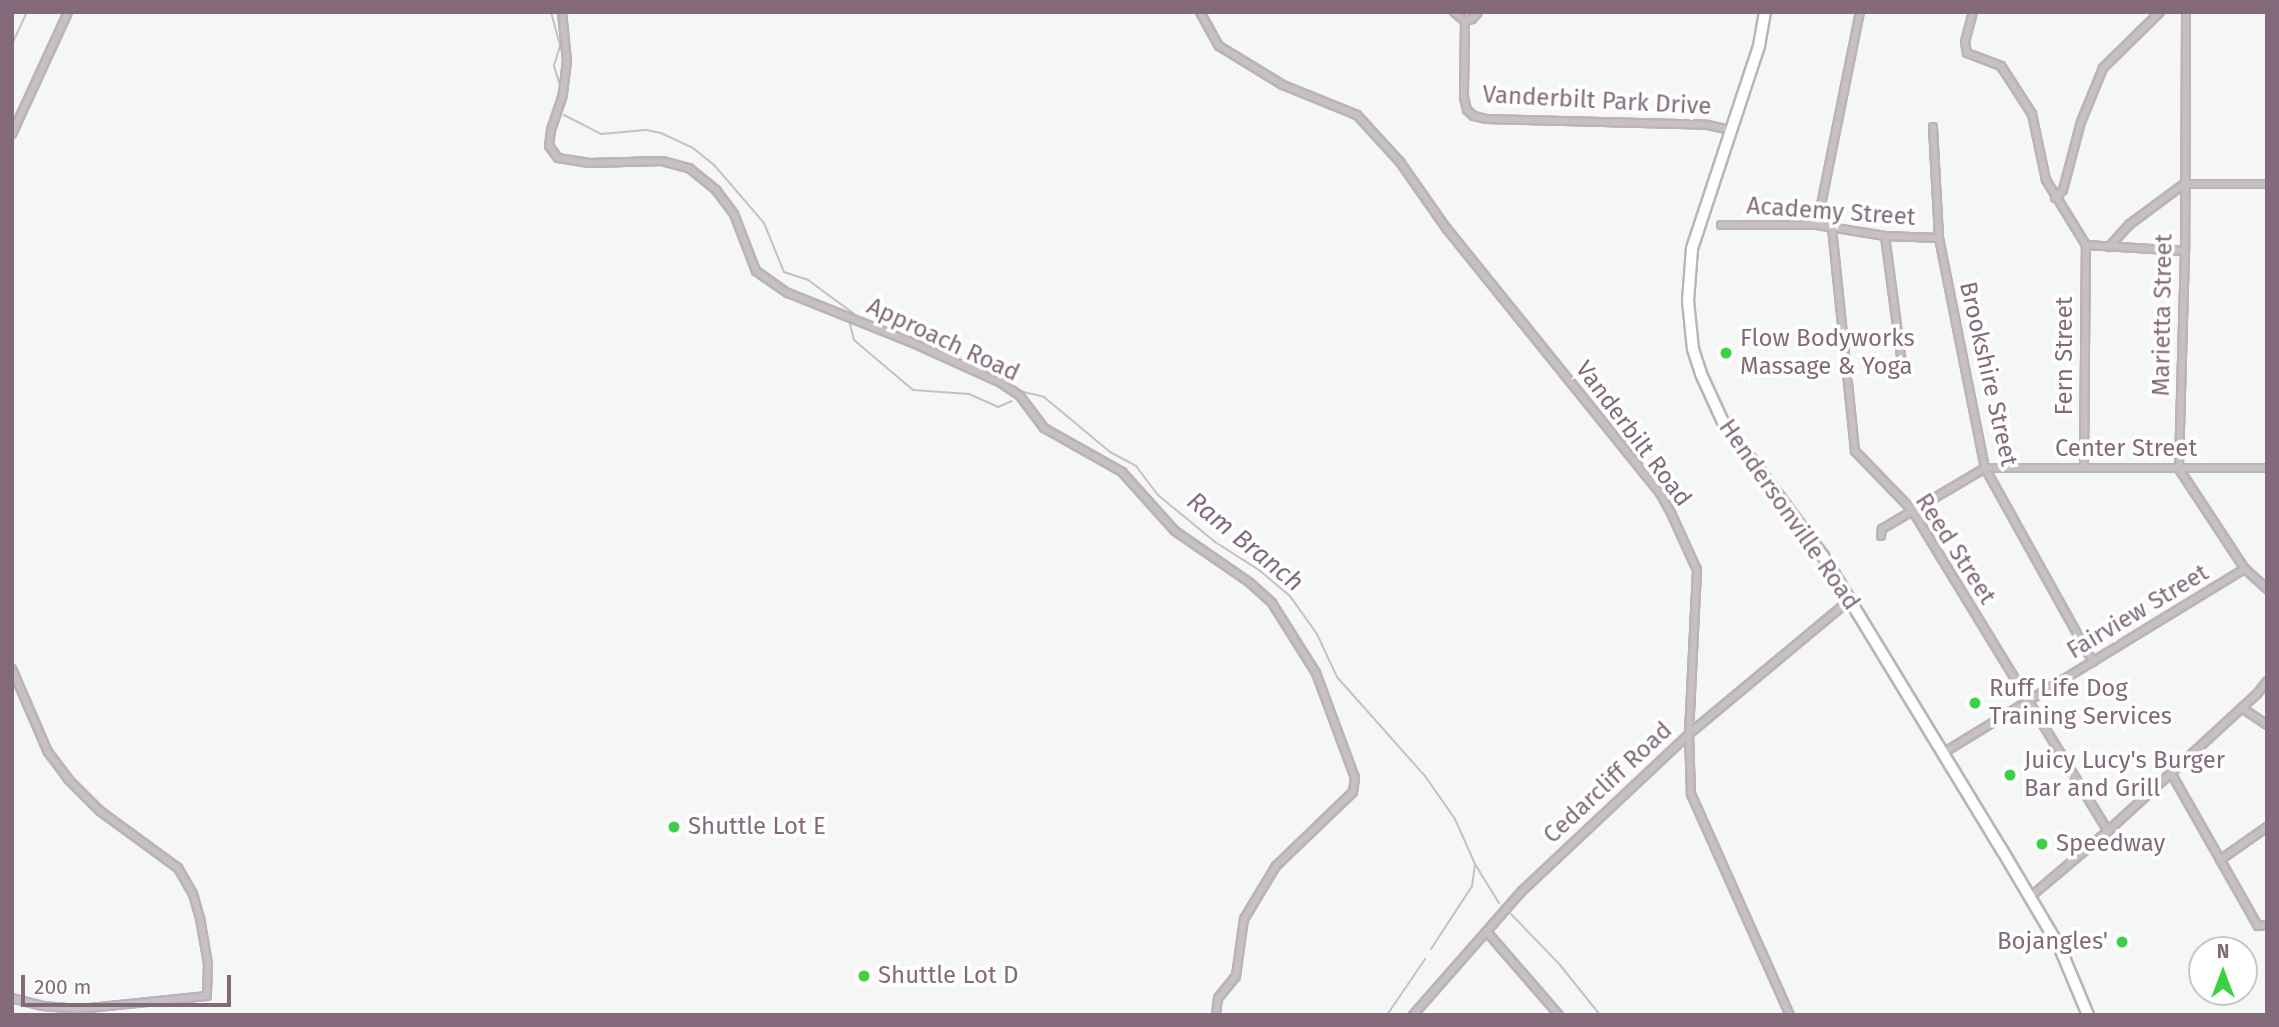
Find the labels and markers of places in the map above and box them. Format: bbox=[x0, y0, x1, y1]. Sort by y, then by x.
place label: Flow Bodyworks Massage & Yoga bbox=[1740, 325, 1915, 381]
marker: Flow Bodyworks Massage & Yoga bbox=[1718, 345, 1734, 361]
place label: Ruff Life Dog Training Services bbox=[1989, 675, 2172, 731]
marker: Ruff Life Dog Training Services bbox=[1967, 695, 1983, 711]
place label: Juicy Lucy's Burger Bar and Grill bbox=[2024, 747, 2225, 803]
marker: Juicy Lucy's Burger Bar and Grill bbox=[2002, 767, 2018, 783]
place label: Shuttle Lot E bbox=[688, 813, 826, 841]
marker: Shuttle Lot E bbox=[666, 819, 682, 835]
place label: Speedway bbox=[2056, 830, 2165, 858]
marker: Speedway bbox=[2034, 836, 2050, 852]
place label: Bojangles' bbox=[1997, 928, 2108, 956]
marker: Bojangles' bbox=[2114, 934, 2130, 950]
place label: Shuttle Lot D bbox=[878, 962, 1018, 990]
marker: Shuttle Lot D bbox=[856, 968, 872, 984]

